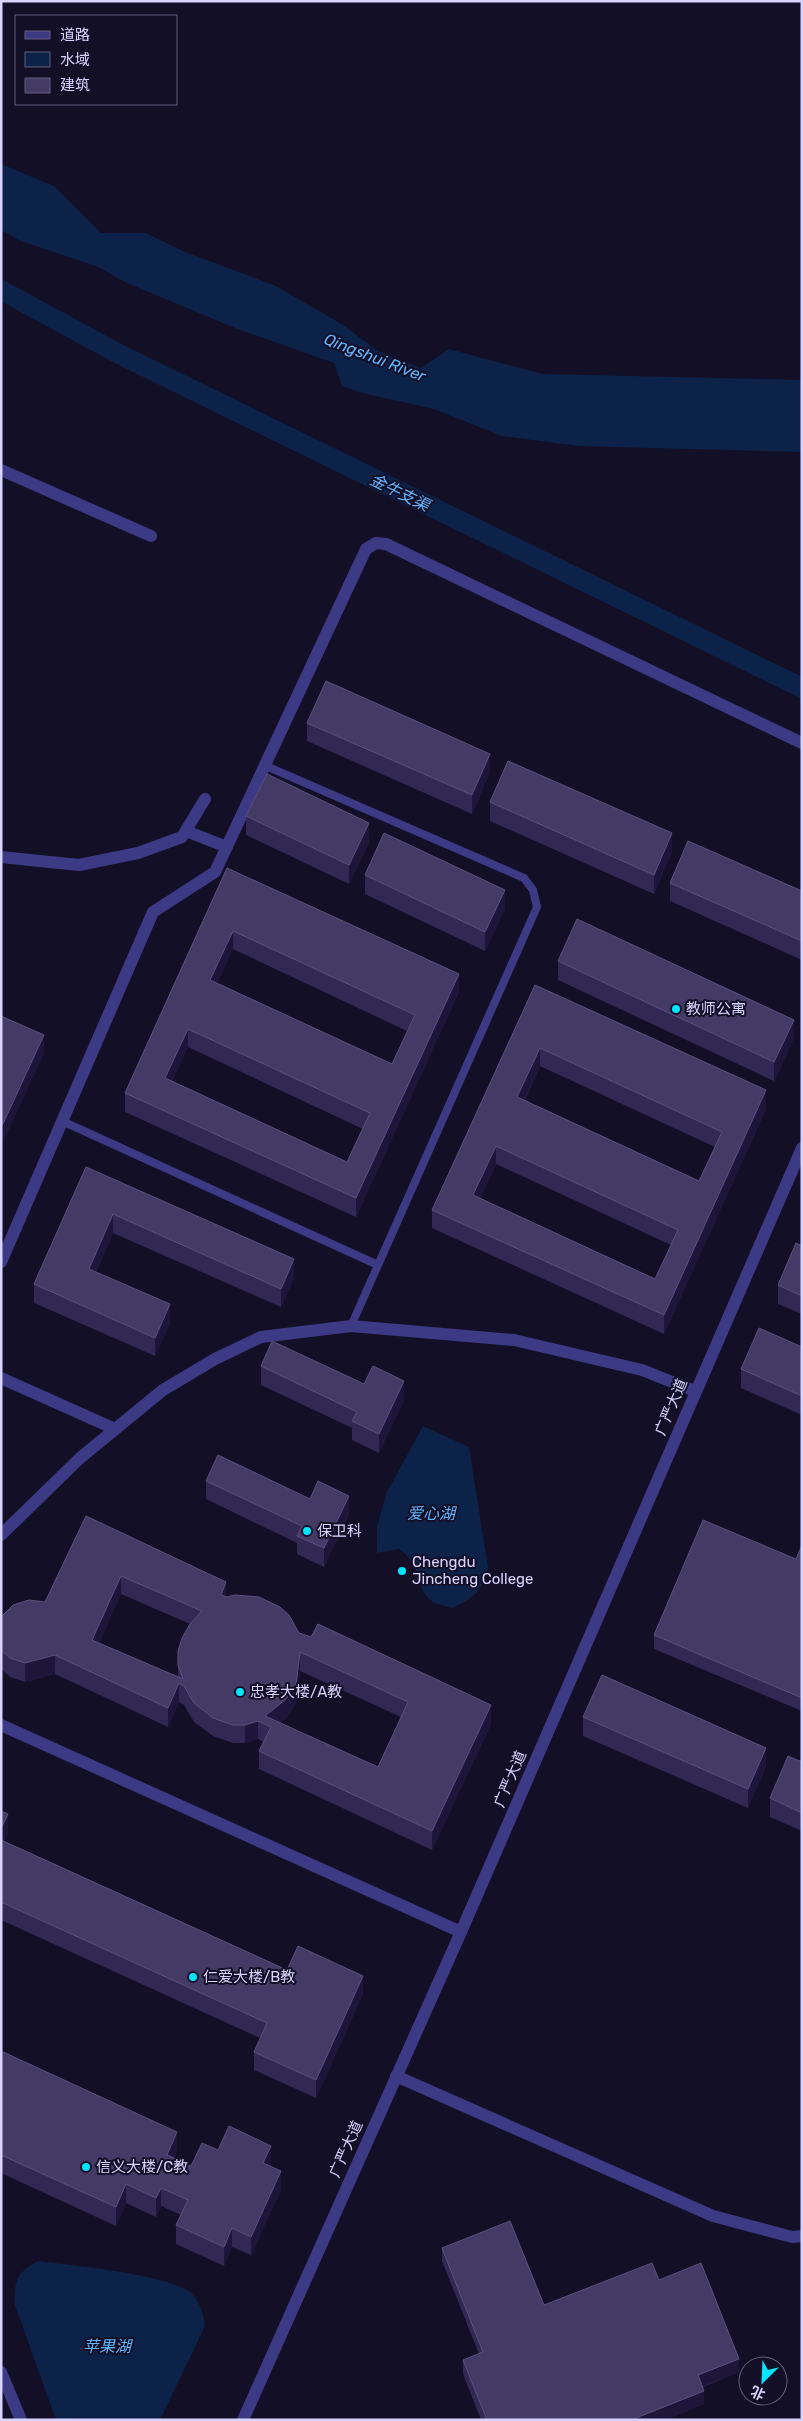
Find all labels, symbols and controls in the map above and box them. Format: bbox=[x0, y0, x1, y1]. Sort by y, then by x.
legend bbox=[15, 15, 178, 105]
text: 道路 bbox=[60, 26, 90, 44]
text: 水域 bbox=[60, 51, 90, 69]
text: 建筑 bbox=[60, 76, 90, 94]
water label: Qingshui River bbox=[321, 329, 429, 386]
water label: 金牛支渠 bbox=[367, 470, 434, 516]
place label: 教师公寓 bbox=[686, 1000, 746, 1018]
marker: 教师公寓 bbox=[670, 1003, 682, 1015]
street label: 广严大道 bbox=[651, 1376, 691, 1438]
water label: 爱心湖 bbox=[407, 1504, 458, 1523]
place label: 保卫科 bbox=[317, 1522, 362, 1540]
marker: 保卫科 bbox=[301, 1525, 313, 1537]
place label: Chengdu Jincheng College bbox=[412, 1553, 533, 1588]
marker: Chengdu Jincheng College bbox=[396, 1565, 408, 1577]
place label: 忠孝大楼/A教 bbox=[250, 1683, 342, 1701]
marker: 忠孝大楼/A教 bbox=[234, 1686, 246, 1698]
street label: 广严大道 bbox=[490, 1748, 530, 1810]
place label: 仁爱大楼/B教 bbox=[203, 1968, 295, 1986]
marker: 仁爱大楼/B教 bbox=[187, 1971, 199, 1983]
street label: 广严大道 bbox=[326, 2118, 366, 2180]
place label: 信义大楼/C教 bbox=[96, 2158, 188, 2176]
marker: 信义大楼/C教 bbox=[80, 2161, 92, 2173]
water label: 苹果湖 bbox=[83, 2337, 134, 2356]
north arrow bbox=[738, 2356, 788, 2406]
text: 北 bbox=[748, 2382, 768, 2403]

